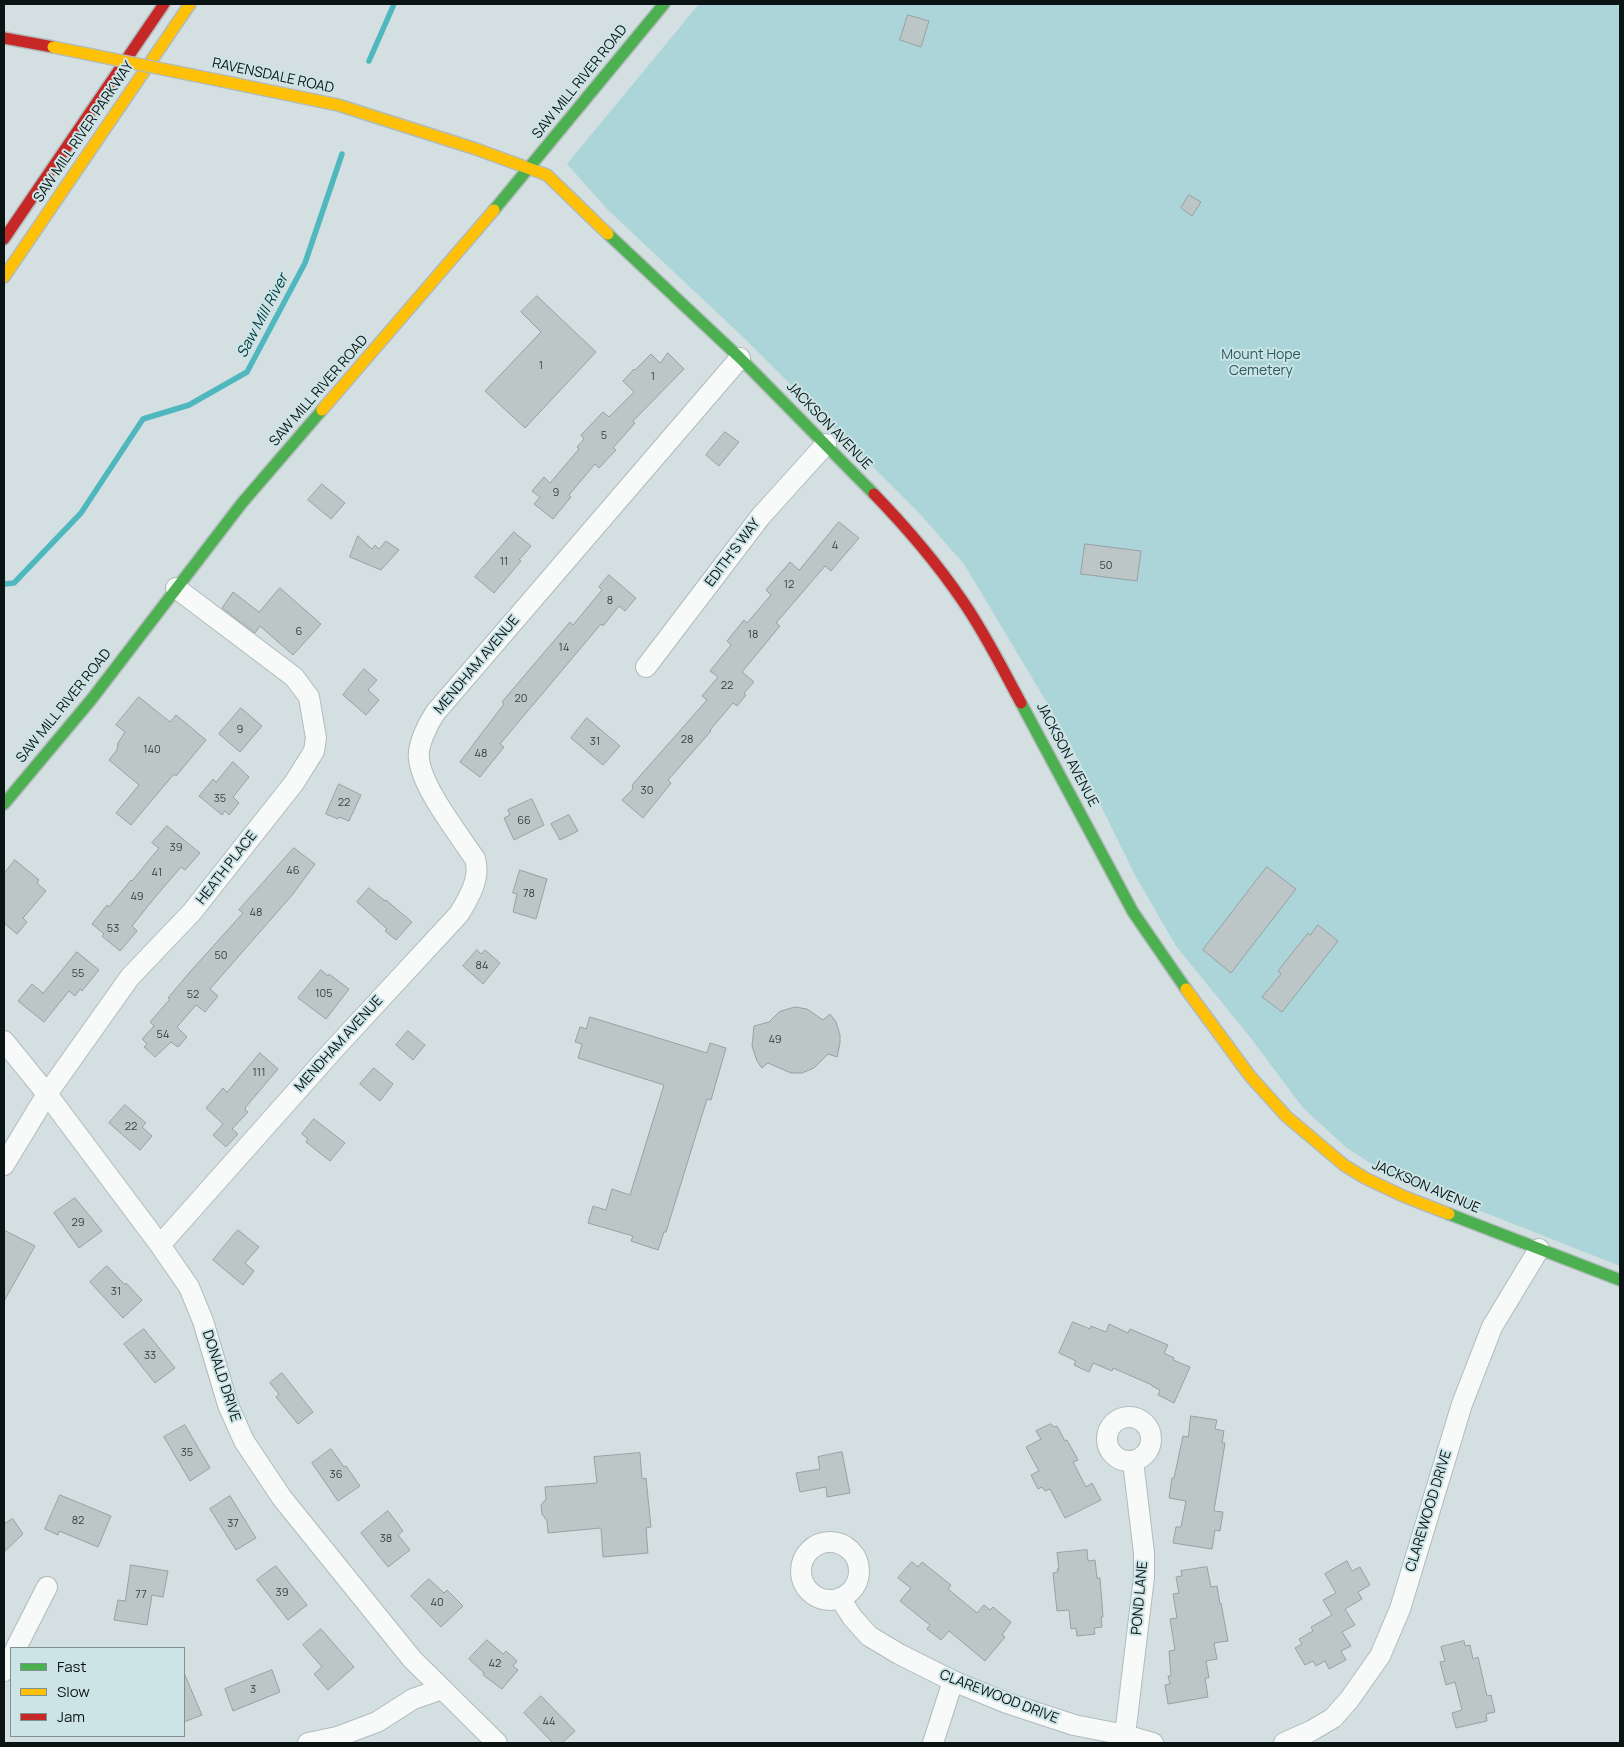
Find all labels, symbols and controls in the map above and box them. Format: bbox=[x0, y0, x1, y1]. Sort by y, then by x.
street label: SAW MILL RIVER ROAD bbox=[529, 22, 631, 142]
street label: RAVENSDALE ROAD bbox=[210, 55, 336, 97]
street label: SAW MILL RIVER PARKWAY bbox=[31, 58, 137, 206]
water label: Saw Mill River bbox=[233, 271, 293, 361]
street label: SAW MILL RIVER ROAD bbox=[266, 332, 372, 450]
park label: Mount Hope Cemetery bbox=[1221, 347, 1301, 380]
house number: 1 bbox=[539, 359, 543, 373]
house number: 1 bbox=[651, 370, 655, 384]
street label: JACKSON AVENUE bbox=[783, 379, 875, 473]
house number: 5 bbox=[601, 429, 607, 443]
house number: 9 bbox=[553, 486, 559, 500]
street label: EDITH'S WAY bbox=[702, 516, 764, 590]
house number: 4 bbox=[832, 539, 838, 553]
house number: 11 bbox=[500, 555, 508, 569]
house number: 50 bbox=[1099, 559, 1113, 573]
house number: 12 bbox=[784, 578, 794, 592]
house number: 8 bbox=[607, 594, 613, 608]
street label: MENDHAM AVENUE bbox=[431, 612, 523, 718]
house number: 6 bbox=[296, 625, 302, 639]
house number: 18 bbox=[748, 628, 758, 642]
house number: 14 bbox=[559, 641, 569, 655]
street label: SAW MILL RIVER ROAD bbox=[13, 646, 115, 766]
house number: 22 bbox=[721, 679, 733, 693]
house number: 20 bbox=[515, 692, 527, 706]
street label: JACKSON AVENUE bbox=[1032, 700, 1102, 810]
house number: 9 bbox=[237, 723, 243, 737]
house number: 28 bbox=[681, 733, 693, 747]
house number: 31 bbox=[590, 735, 600, 749]
house number: 140 bbox=[143, 743, 161, 757]
house number: 48 bbox=[475, 747, 487, 761]
house number: 30 bbox=[641, 784, 653, 798]
house number: 35 bbox=[214, 792, 226, 806]
house number: 22 bbox=[338, 796, 350, 810]
house number: 66 bbox=[517, 814, 531, 828]
street label: HEATH PLACE bbox=[193, 828, 261, 908]
house number: 39 bbox=[170, 841, 182, 855]
house number: 46 bbox=[286, 864, 300, 878]
house number: 41 bbox=[152, 866, 162, 880]
house number: 78 bbox=[523, 887, 535, 901]
house number: 49 bbox=[130, 890, 144, 904]
house number: 48 bbox=[250, 906, 262, 920]
house number: 53 bbox=[107, 922, 119, 936]
house number: 50 bbox=[214, 949, 228, 963]
house number: 84 bbox=[476, 959, 488, 973]
house number: 55 bbox=[72, 967, 84, 981]
house number: 105 bbox=[315, 987, 333, 1001]
house number: 52 bbox=[187, 988, 199, 1002]
street label: MENDHAM AVENUE bbox=[291, 993, 387, 1095]
house number: 54 bbox=[157, 1028, 169, 1042]
house number: 49 bbox=[768, 1033, 782, 1047]
house number: 111 bbox=[253, 1066, 265, 1080]
house number: 22 bbox=[125, 1120, 137, 1134]
street label: JACKSON AVENUE bbox=[1370, 1157, 1482, 1217]
house number: 29 bbox=[71, 1216, 85, 1230]
house number: 31 bbox=[111, 1285, 121, 1299]
street label: DONALD DRIVE bbox=[198, 1328, 244, 1424]
house number: 33 bbox=[144, 1349, 156, 1363]
house number: 35 bbox=[181, 1446, 193, 1460]
street label: CLAREWOOD DRIVE bbox=[1403, 1448, 1455, 1574]
house number: 36 bbox=[330, 1468, 342, 1482]
house number: 82 bbox=[72, 1514, 84, 1528]
house number: 37 bbox=[227, 1517, 239, 1531]
house number: 38 bbox=[380, 1532, 392, 1546]
street label: POND LANE bbox=[1128, 1560, 1152, 1636]
house number: 39 bbox=[276, 1586, 288, 1600]
house number: 77 bbox=[135, 1588, 147, 1602]
house number: 40 bbox=[430, 1596, 444, 1610]
legend bbox=[10, 1647, 185, 1737]
text: Fast bbox=[57, 1656, 86, 1677]
house number: 42 bbox=[489, 1657, 501, 1671]
street label: CLAREWOOD DRIVE bbox=[937, 1667, 1061, 1727]
text: Slow bbox=[57, 1681, 90, 1702]
house number: 3 bbox=[250, 1683, 256, 1697]
text: Jam bbox=[57, 1706, 85, 1727]
house number: 44 bbox=[542, 1715, 556, 1729]

